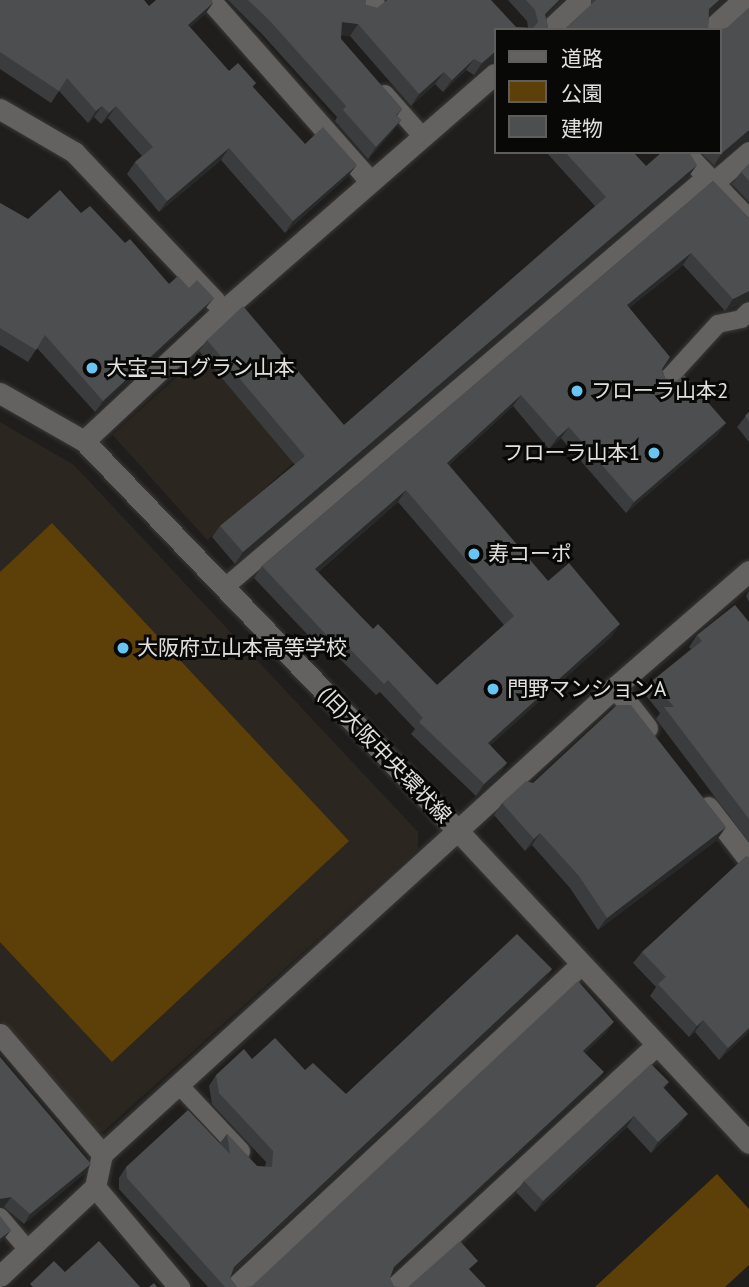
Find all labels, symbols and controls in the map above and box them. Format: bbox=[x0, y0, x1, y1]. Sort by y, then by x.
legend bbox=[494, 28, 721, 154]
text: 道路 bbox=[561, 45, 603, 72]
text: 公園 bbox=[561, 80, 603, 107]
text: 建物 bbox=[561, 115, 603, 142]
place label: 大宝ココグラン山本 bbox=[106, 355, 295, 381]
marker: 大宝ココグラン山本 bbox=[84, 360, 100, 376]
place label: フローラ山本2 bbox=[591, 378, 728, 404]
marker: フローラ山本2 bbox=[569, 383, 585, 399]
place label: フローラ山本1 bbox=[503, 440, 640, 466]
marker: フローラ山本1 bbox=[646, 445, 662, 461]
place label: 寿コーポ bbox=[488, 541, 572, 567]
marker: 寿コーポ bbox=[466, 546, 482, 562]
place label: 大阪府立山本高等学校 bbox=[137, 635, 347, 661]
marker: 大阪府立山本高等学校 bbox=[115, 640, 131, 656]
place label: 門野マンションA bbox=[507, 676, 666, 702]
marker: 門野マンションA bbox=[485, 681, 501, 697]
street label: (旧)大阪中央環状線 bbox=[314, 682, 456, 828]

